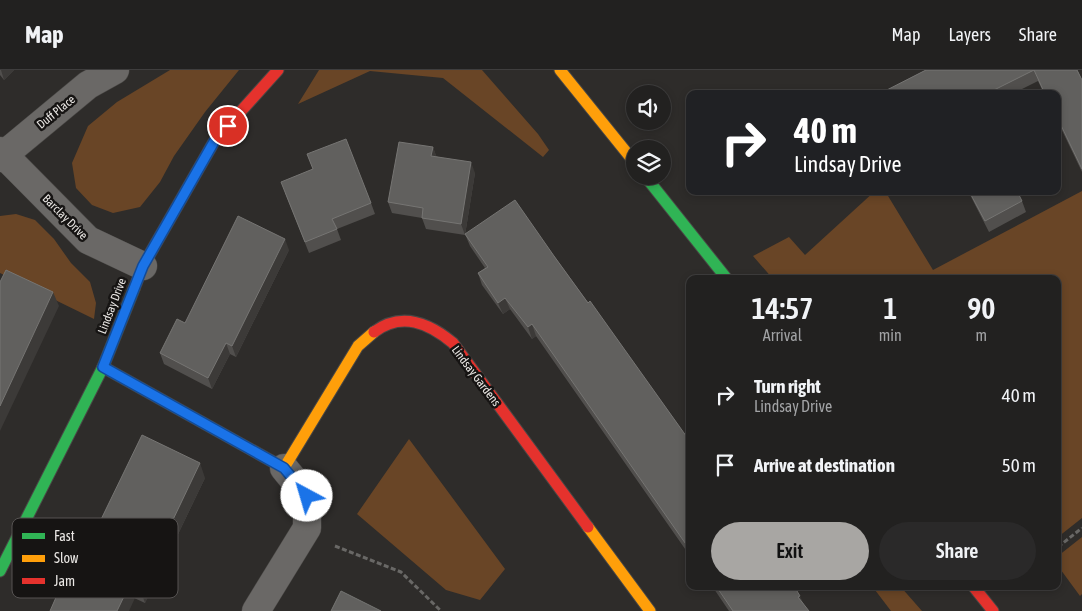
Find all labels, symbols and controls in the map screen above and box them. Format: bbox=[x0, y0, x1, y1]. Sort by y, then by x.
text: Map bbox=[25, 21, 64, 48]
text: Map bbox=[891, 24, 920, 45]
text: Layers bbox=[948, 24, 991, 45]
text: Share bbox=[1019, 24, 1057, 45]
map controls bbox=[626, 85, 671, 185]
button: sound bbox=[626, 85, 671, 130]
street label: Duff Place bbox=[34, 92, 78, 132]
pin bbox=[207, 105, 249, 147]
icon: right bbox=[711, 110, 776, 175]
text: 40 m bbox=[794, 110, 857, 150]
icon: arrive bbox=[214, 112, 242, 140]
button: layers bbox=[626, 140, 671, 185]
text: Lindsay Drive bbox=[794, 151, 901, 177]
street label: Barclay Drive bbox=[40, 192, 90, 242]
street label: Lindsay Drive bbox=[95, 276, 129, 336]
text: 14:57 bbox=[752, 291, 813, 325]
text: 1 bbox=[883, 291, 897, 325]
text: 90 bbox=[967, 291, 995, 325]
text: Arrival bbox=[763, 326, 802, 344]
text: min bbox=[879, 326, 902, 344]
text: m bbox=[976, 326, 987, 344]
street label: Lindsay Gardens bbox=[449, 343, 503, 409]
text: Turn right bbox=[754, 375, 821, 397]
icon: right bbox=[711, 381, 739, 409]
text: 40 m bbox=[1002, 384, 1036, 406]
text: Lindsay Drive bbox=[754, 397, 832, 415]
icon: arrive bbox=[711, 451, 739, 479]
text: Arrive at destination bbox=[754, 454, 895, 476]
text: 50 m bbox=[1002, 454, 1036, 476]
position arrow bbox=[280, 469, 332, 521]
legend bbox=[12, 518, 178, 598]
button: Exit bbox=[711, 522, 869, 580]
button: Share bbox=[879, 522, 1036, 580]
text: Fast bbox=[54, 528, 75, 544]
text: Slow bbox=[54, 550, 79, 566]
text: Jam bbox=[54, 573, 75, 589]

